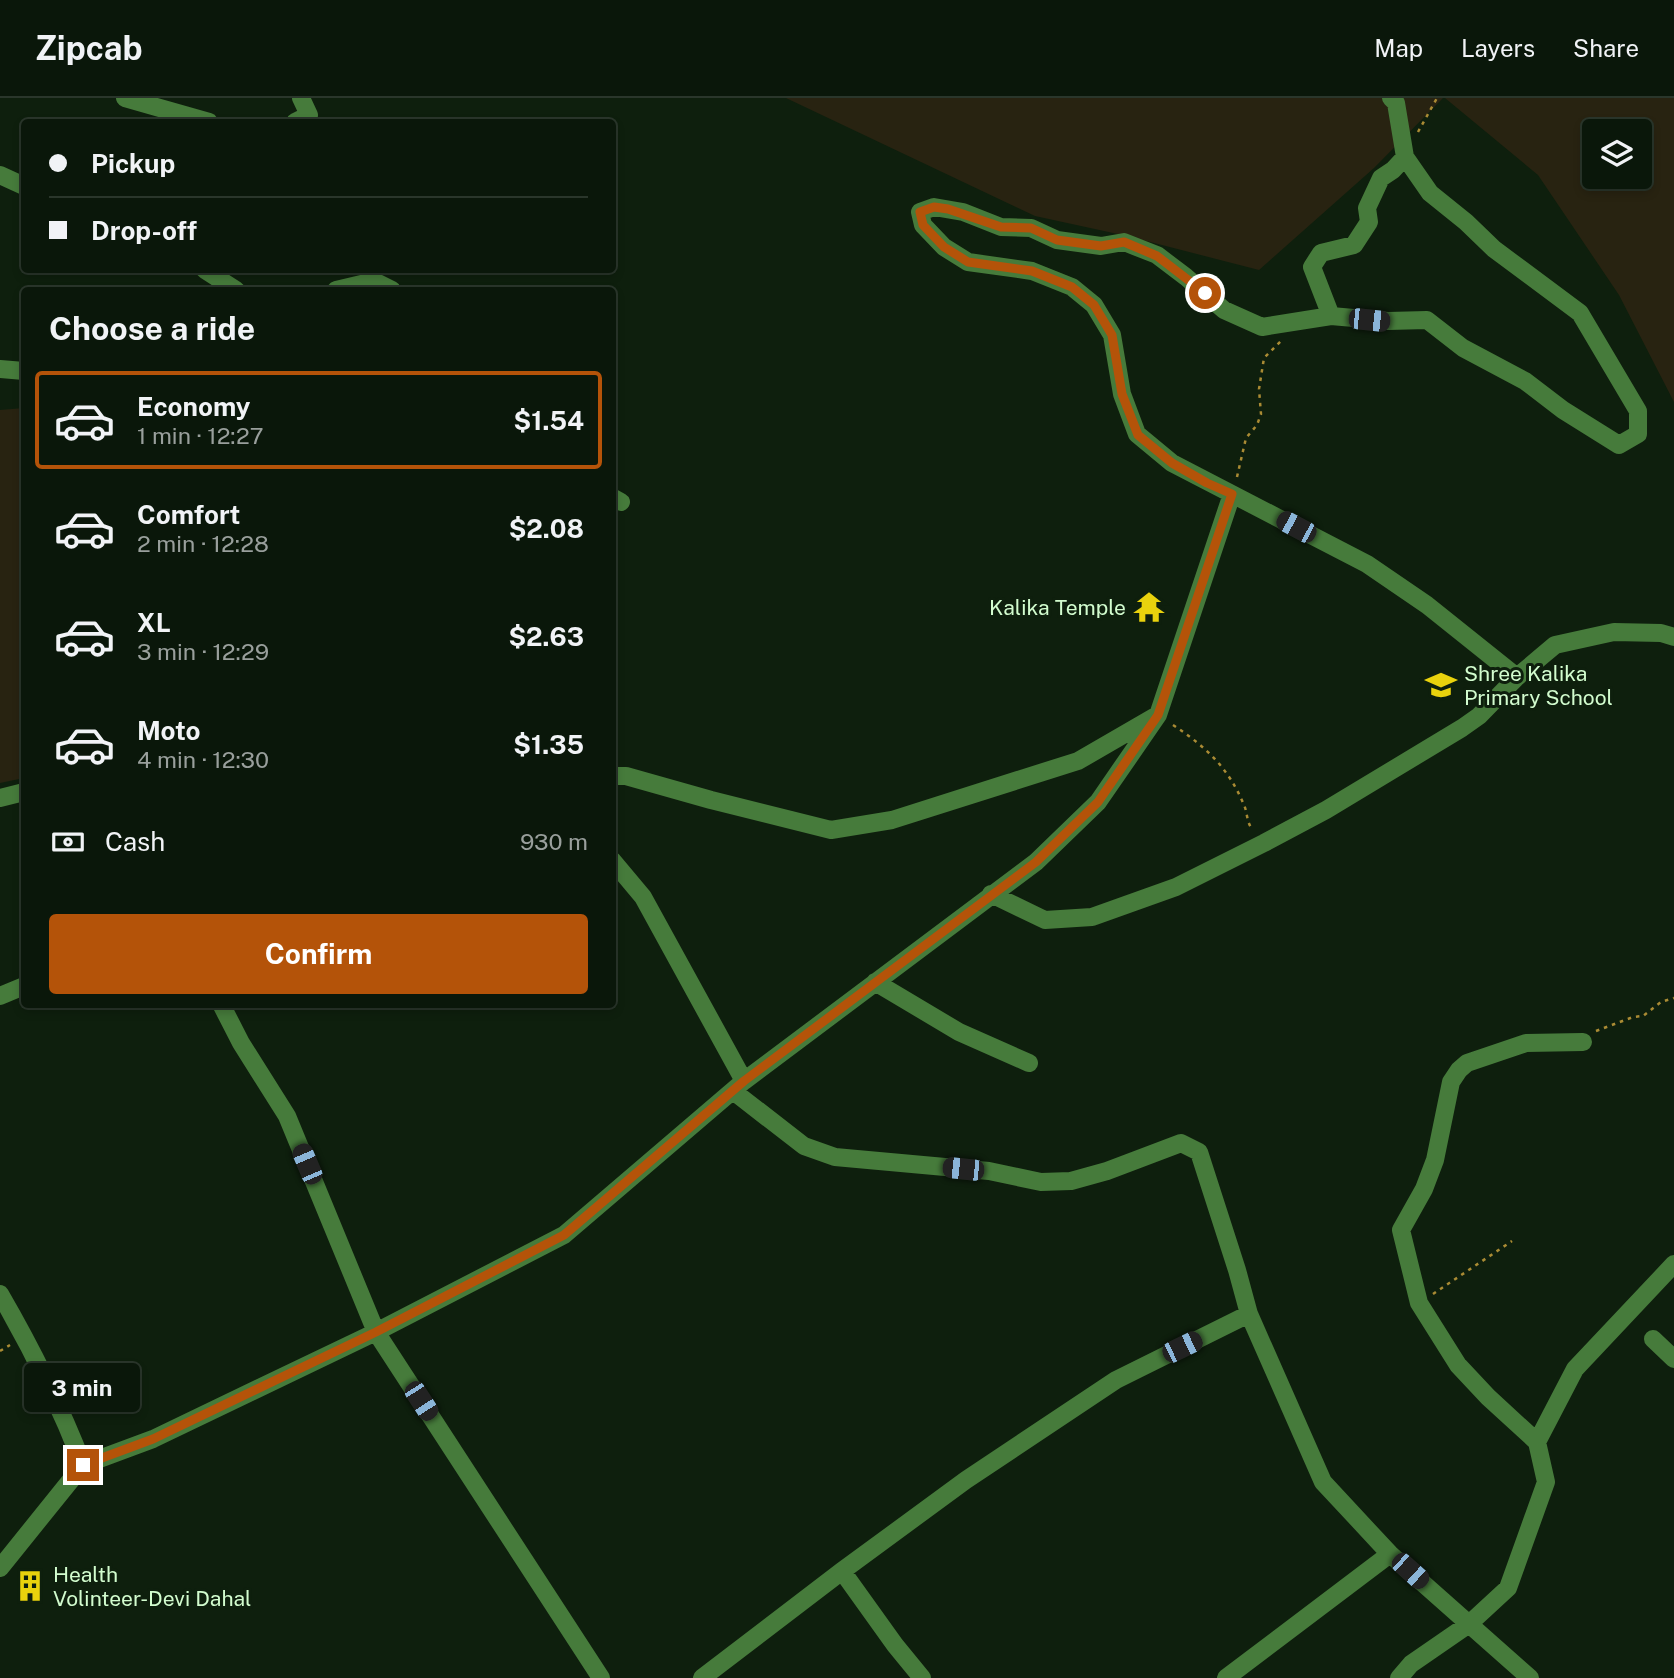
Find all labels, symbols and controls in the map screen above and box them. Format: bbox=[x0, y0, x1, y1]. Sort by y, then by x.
text: Zipcab bbox=[35, 29, 143, 67]
text: Map bbox=[1374, 34, 1423, 62]
text: Layers bbox=[1461, 34, 1535, 62]
text: Share bbox=[1573, 34, 1639, 62]
map controls bbox=[1582, 119, 1652, 189]
button: layers bbox=[1582, 119, 1652, 189]
text: Pickup bbox=[91, 148, 175, 179]
text: Drop-off bbox=[91, 215, 197, 246]
route start bbox=[1189, 277, 1221, 309]
car bbox=[1348, 307, 1391, 333]
text: Choose a ride bbox=[49, 310, 255, 347]
icon: car bbox=[53, 389, 116, 452]
text: Economy bbox=[137, 391, 250, 422]
text: $1.54 bbox=[514, 405, 584, 436]
text: 1 min · 12:27 bbox=[137, 422, 264, 449]
icon: car bbox=[53, 497, 116, 560]
text: Comfort bbox=[137, 499, 240, 530]
car bbox=[1273, 508, 1320, 546]
text: $2.08 bbox=[509, 513, 584, 544]
text: 2 min · 12:28 bbox=[137, 530, 269, 557]
temple icon: Kalika Temple bbox=[1132, 590, 1166, 624]
place label: Kalika Temple bbox=[989, 595, 1126, 620]
icon: car bbox=[53, 605, 116, 668]
text: XL bbox=[137, 607, 171, 638]
text: $2.63 bbox=[508, 621, 584, 652]
text: 3 min · 12:29 bbox=[137, 638, 269, 665]
place label: Shree Kalika Primary School bbox=[1464, 661, 1613, 710]
school or university icon: Shree Kalika Primary School bbox=[1424, 668, 1458, 702]
icon: car bbox=[53, 713, 116, 776]
text: Moto bbox=[137, 715, 200, 746]
text: $1.35 bbox=[513, 729, 584, 760]
text: 4 min · 12:30 bbox=[137, 746, 269, 773]
icon: cash bbox=[49, 823, 87, 861]
text: Cash bbox=[105, 826, 165, 857]
text: 930 m bbox=[520, 828, 588, 855]
button: Confirm bbox=[49, 914, 588, 994]
car bbox=[290, 1141, 325, 1187]
car bbox=[942, 1156, 985, 1182]
car bbox=[1159, 1328, 1206, 1366]
callout: 3 min bbox=[25, 1364, 141, 1412]
text: 3 min bbox=[52, 1374, 112, 1401]
car bbox=[401, 1378, 442, 1424]
route end bbox=[67, 1449, 99, 1481]
car bbox=[1388, 1549, 1433, 1593]
place label: Health Volinteer-Devi Dahal bbox=[53, 1562, 251, 1611]
building icon: Health Volinteer-Devi Dahal bbox=[13, 1569, 47, 1603]

